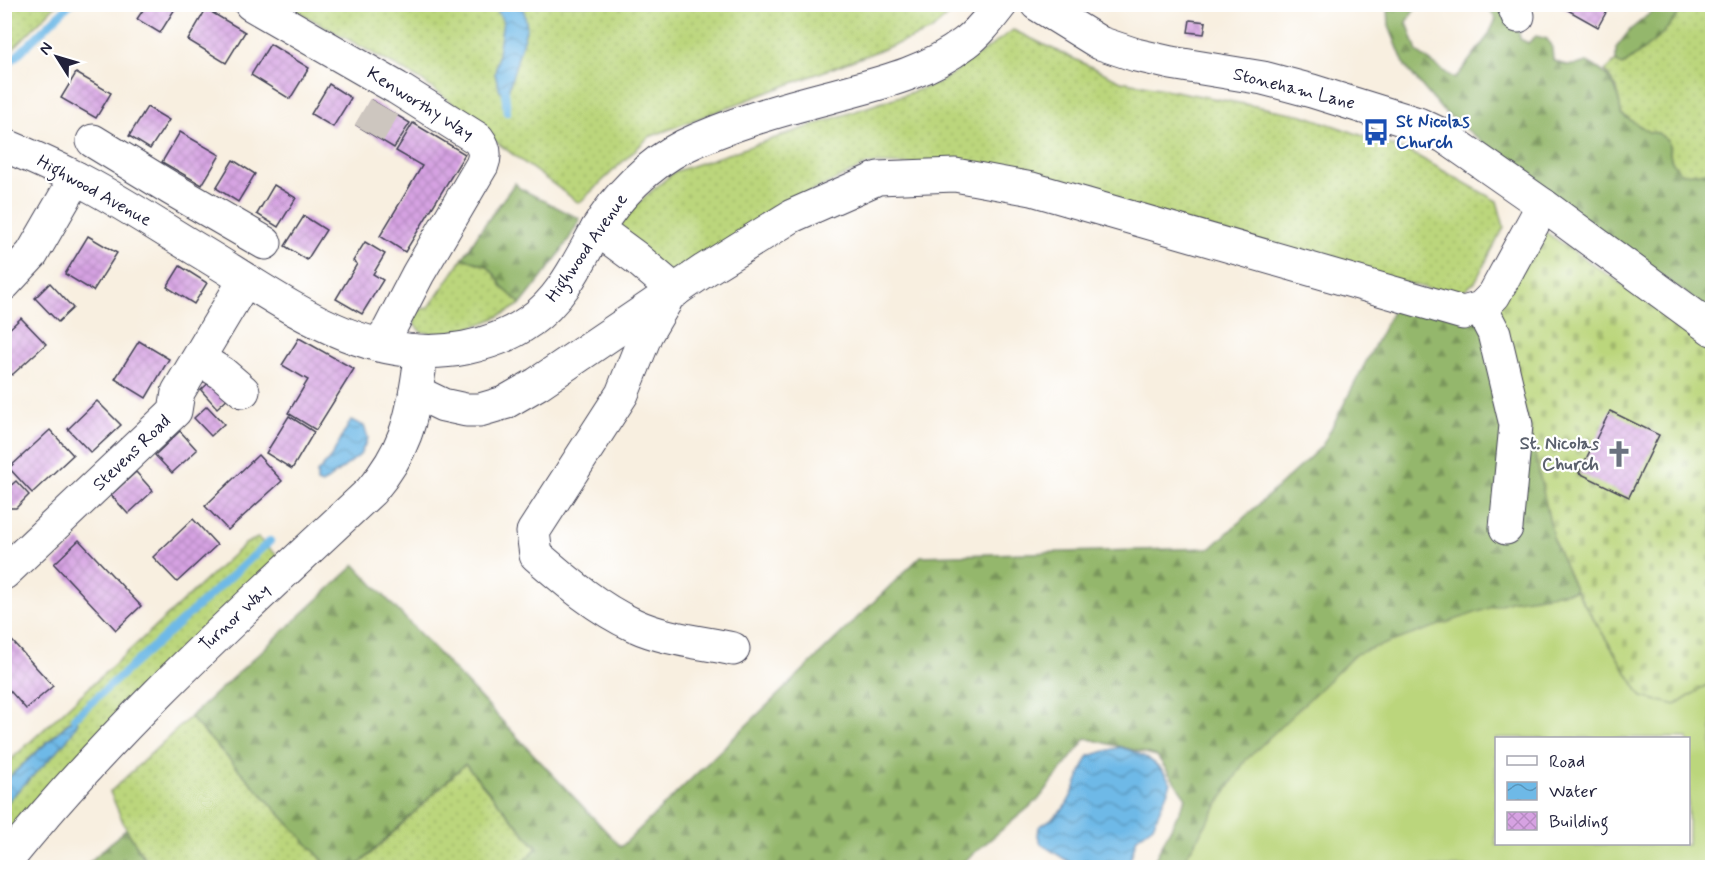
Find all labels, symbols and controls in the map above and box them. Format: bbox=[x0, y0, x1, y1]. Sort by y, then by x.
north arrow bbox=[27, 27, 87, 87]
text: N bbox=[35, 38, 58, 59]
street label: Kenworthy Way bbox=[362, 62, 478, 146]
street label: Stoneham Lane bbox=[1230, 62, 1358, 116]
place label: St Nicolas Church bbox=[1396, 110, 1470, 155]
bus stop icon: St Nicolas Church bbox=[1361, 117, 1391, 147]
street label: Highwood Avenue bbox=[31, 150, 156, 234]
street label: Highwood Avenue bbox=[541, 189, 635, 308]
street label: Stevens Road bbox=[88, 410, 176, 496]
place label: St. Nicolas Church bbox=[1520, 432, 1599, 477]
church icon: St. Nicolas Church bbox=[1604, 439, 1634, 469]
street label: Turnor Way bbox=[194, 579, 276, 657]
legend bbox=[1495, 737, 1690, 845]
text: Road bbox=[1549, 750, 1585, 774]
text: Water bbox=[1549, 780, 1598, 804]
text: Building bbox=[1549, 810, 1609, 836]

